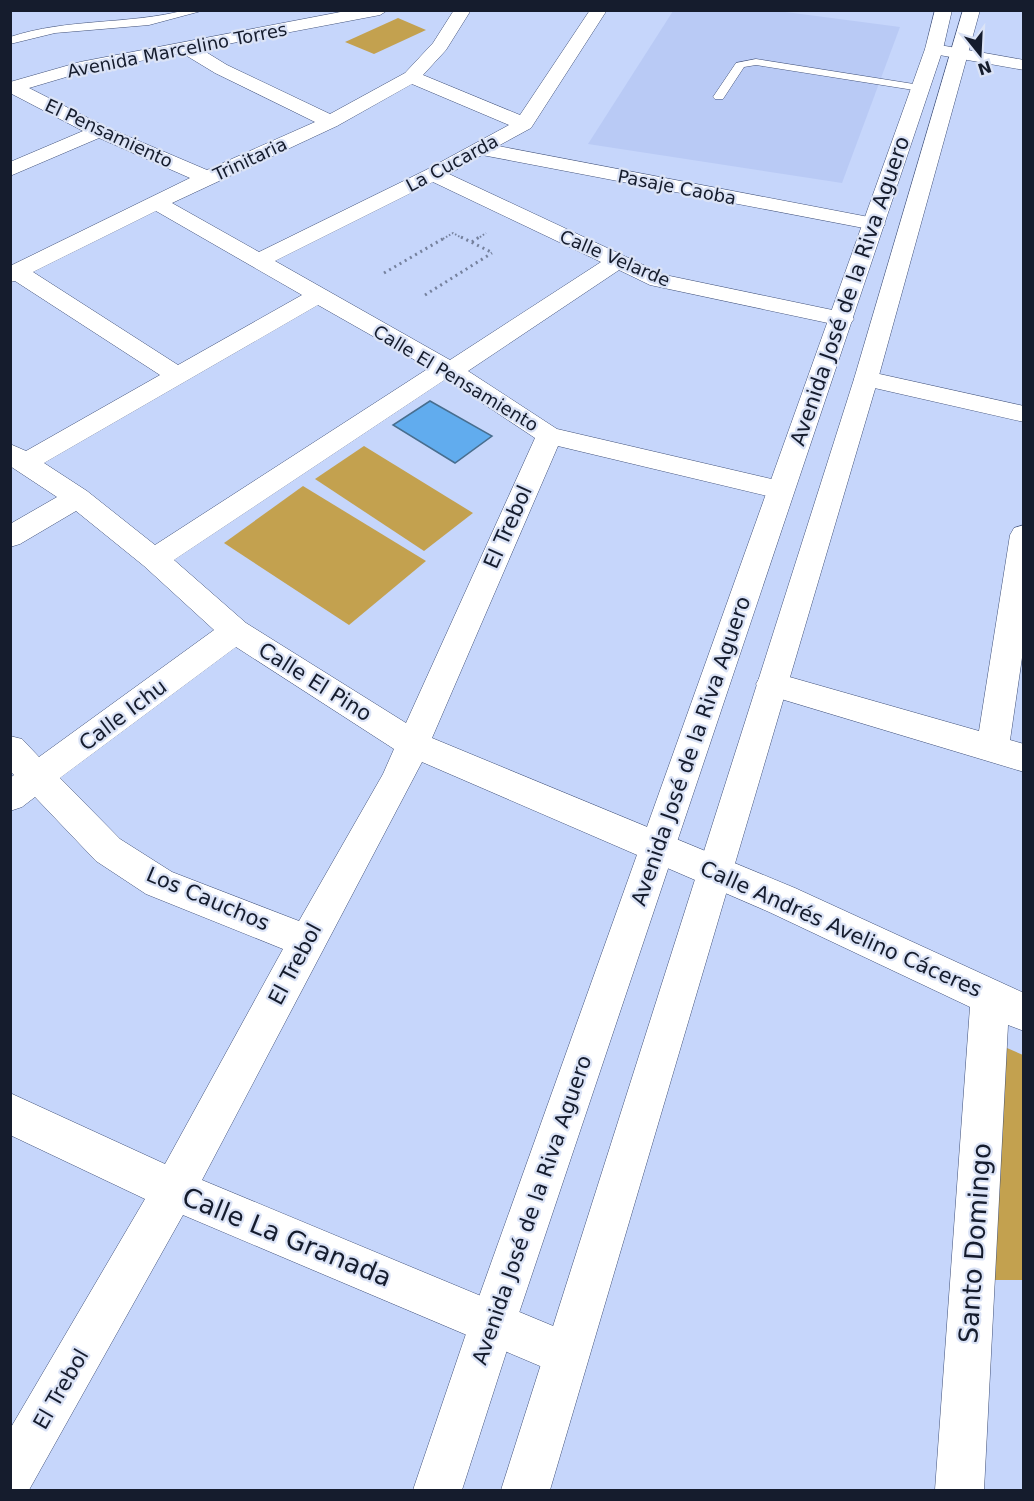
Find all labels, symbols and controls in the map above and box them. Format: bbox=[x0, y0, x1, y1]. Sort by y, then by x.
street label: Avenida Marcelino Torres bbox=[65, 18, 289, 82]
north arrow bbox=[950, 24, 1010, 84]
text: N bbox=[975, 57, 994, 79]
street label: El Pensamiento bbox=[42, 94, 176, 172]
street label: La Cucarda bbox=[402, 130, 502, 196]
street label: Trinitaria bbox=[209, 133, 290, 186]
street label: Avenida José de la Riva Aguero bbox=[786, 133, 914, 449]
street label: Pasaje Caoba bbox=[616, 165, 738, 209]
street label: Calle Velarde bbox=[557, 225, 673, 291]
street label: Calle El Pensamiento bbox=[370, 320, 542, 436]
street label: El Trebol bbox=[479, 482, 537, 572]
street label: Avenida José de la Riva Aguero bbox=[627, 593, 755, 909]
street label: Calle El Pino bbox=[254, 638, 376, 726]
street label: Calle Ichu bbox=[75, 674, 171, 756]
street label: Calle Andrés Avelino Cáceres bbox=[697, 856, 985, 1002]
street label: Los Cauchos bbox=[143, 862, 273, 936]
street label: El Trebol bbox=[264, 919, 326, 1009]
street label: Avenida José de la Riva Aguero bbox=[468, 1052, 596, 1368]
street label: Santo Domingo bbox=[953, 1142, 997, 1344]
street label: Calle La Granada bbox=[178, 1181, 396, 1293]
street label: El Trebol bbox=[28, 1345, 94, 1433]

